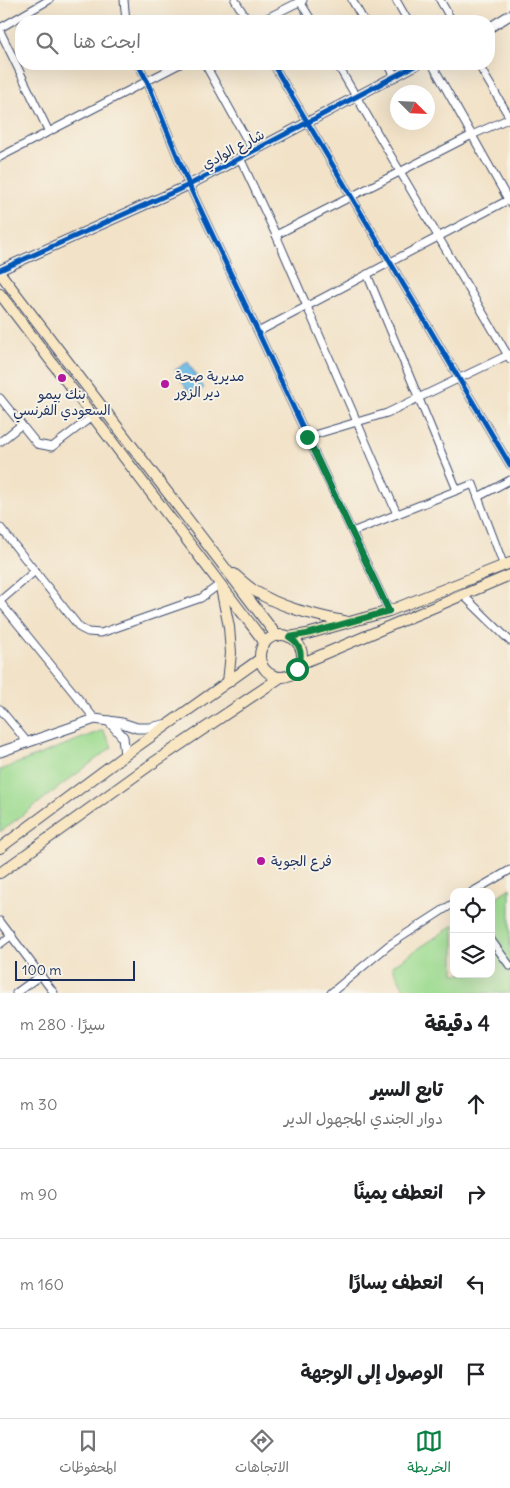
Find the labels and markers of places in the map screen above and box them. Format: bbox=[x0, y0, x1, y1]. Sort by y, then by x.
place label: مديرية صحة دير الزور bbox=[174, 367, 245, 401]
marker: بنك بيمو السعودي الفرنسي bbox=[56, 372, 68, 384]
marker: مديرية صحة دير الزور bbox=[159, 378, 171, 390]
place label: بنك بيمو السعودي الفرنسي bbox=[13, 385, 111, 423]
place label: فرع الجوية bbox=[271, 852, 332, 872]
marker: فرع الجوية bbox=[255, 855, 267, 867]

